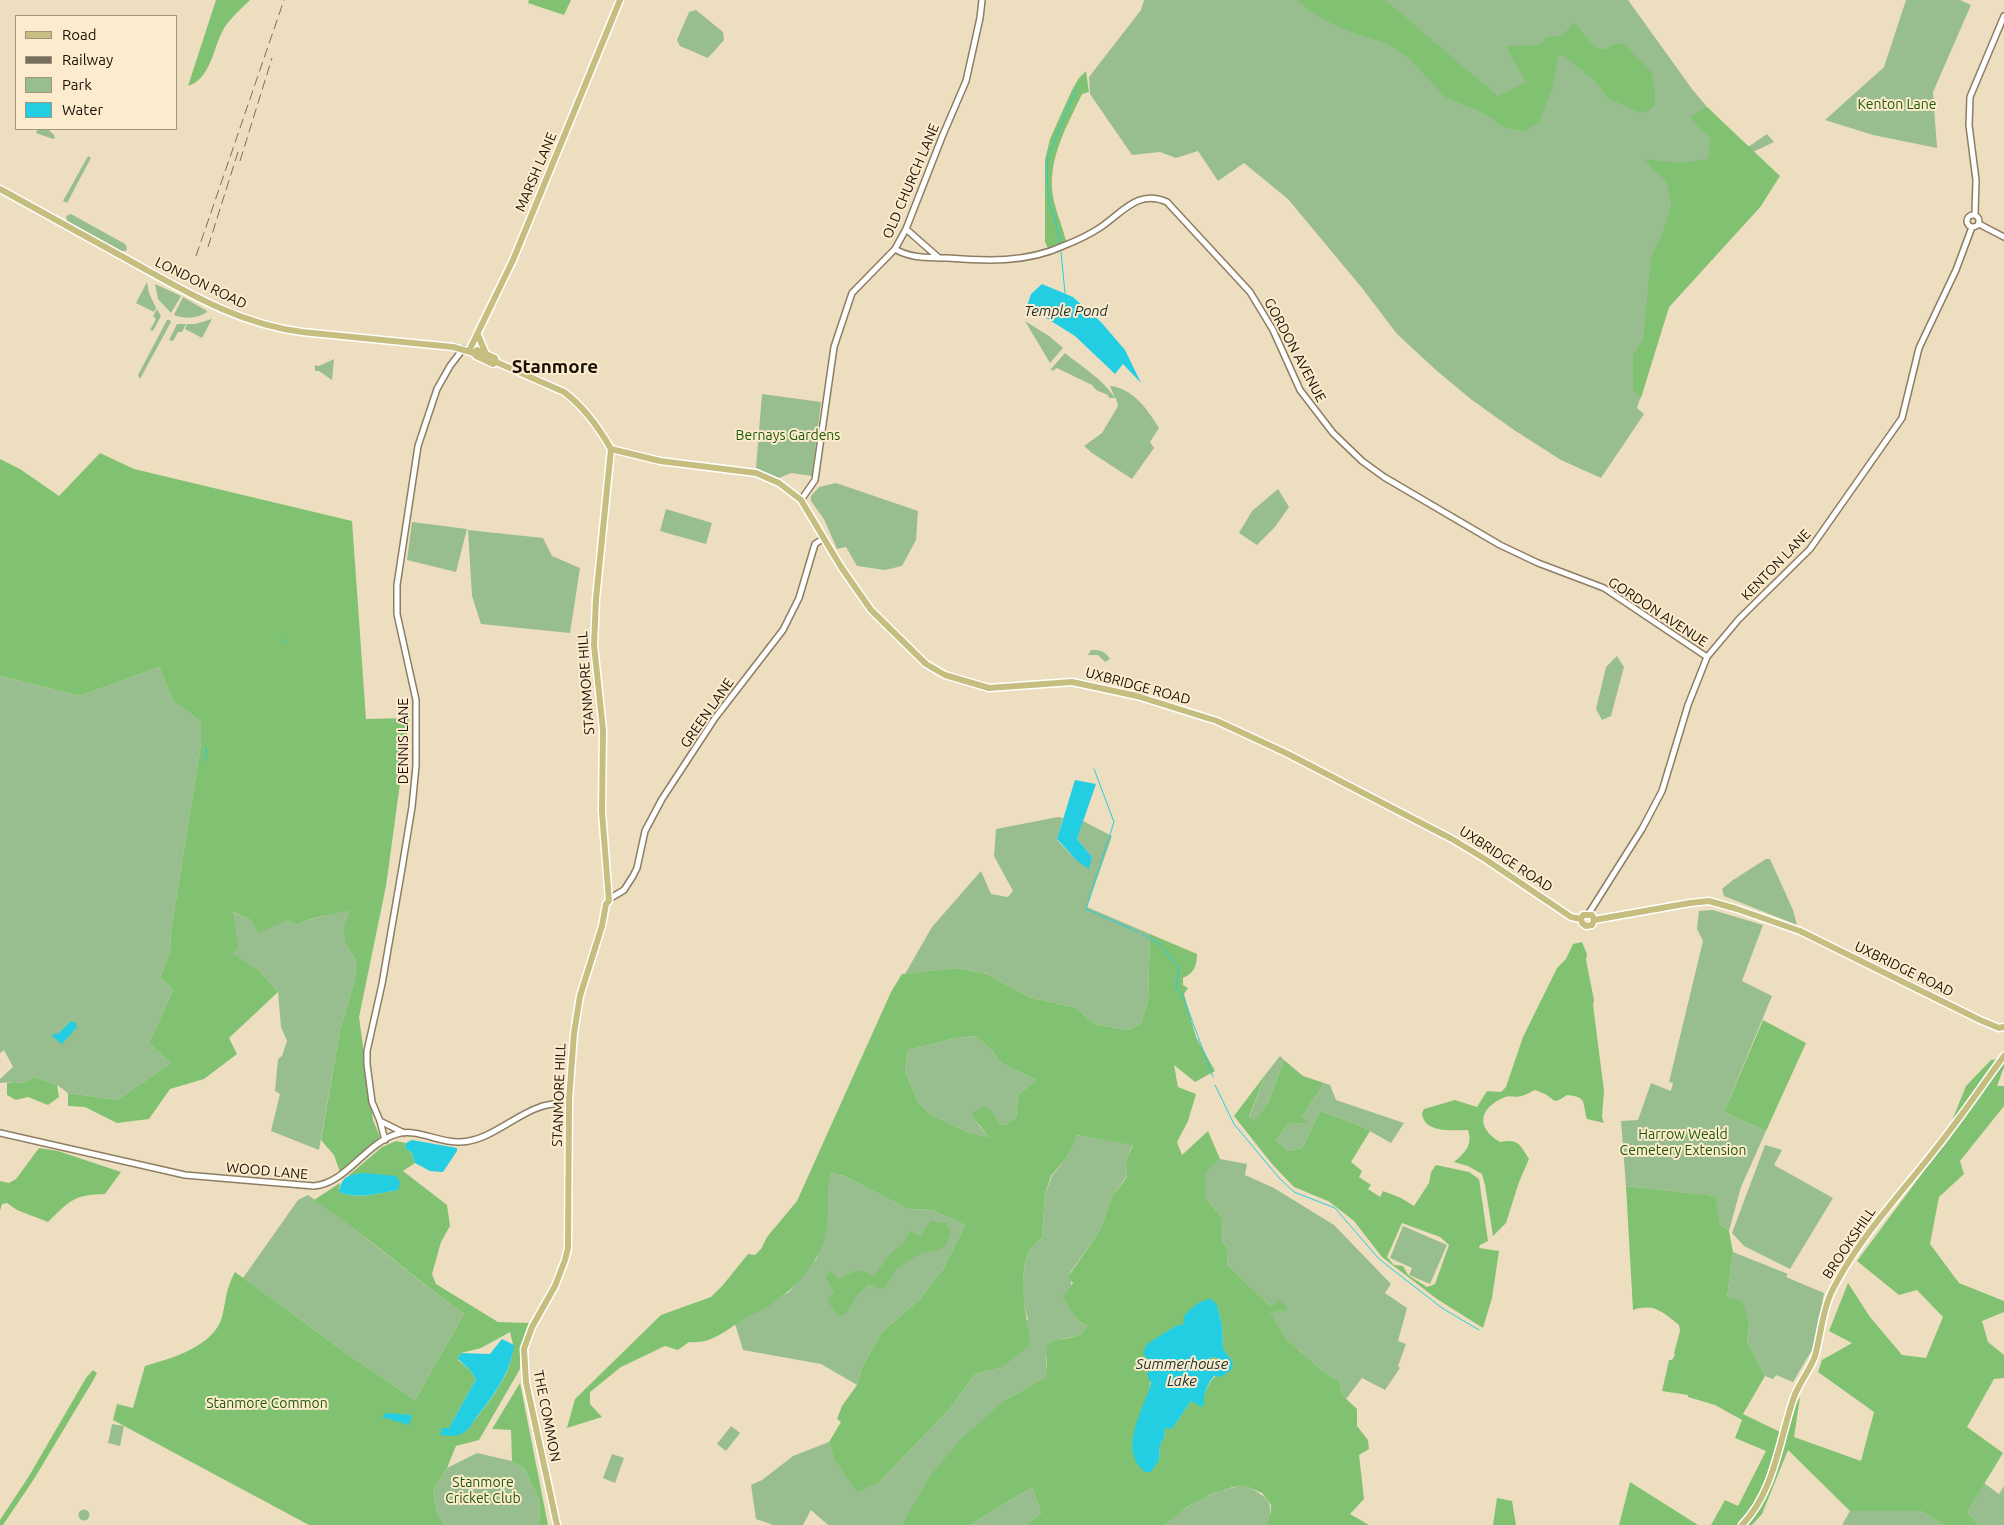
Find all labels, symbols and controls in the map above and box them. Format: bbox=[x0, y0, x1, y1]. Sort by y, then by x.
legend bbox=[15, 15, 178, 130]
text: Road bbox=[62, 26, 97, 43]
text: Railway bbox=[62, 51, 113, 68]
text: Park bbox=[62, 76, 92, 93]
park label: Kenton Lane bbox=[1858, 96, 1936, 112]
text: Water bbox=[62, 101, 103, 118]
street label: OLD CHURCH LANE bbox=[879, 121, 943, 241]
street label: MARSH LANE bbox=[512, 130, 560, 214]
street label: LONDON ROAD bbox=[152, 254, 250, 312]
street label: GORDON AVENUE bbox=[1261, 295, 1329, 405]
water label: Temple Pond bbox=[1024, 302, 1108, 320]
district label: Stanmore bbox=[512, 356, 598, 378]
park label: Bernays Gardens bbox=[736, 427, 840, 443]
street label: KENTON LANE bbox=[1738, 526, 1814, 604]
street label: GORDON AVENUE bbox=[1605, 574, 1711, 650]
street label: STANMORE HILL bbox=[574, 631, 598, 735]
street label: UXBRIDGE ROAD bbox=[1084, 664, 1192, 708]
street label: GREEN LANE bbox=[677, 675, 737, 751]
street label: DENNIS LANE bbox=[395, 698, 411, 784]
street label: UXBRIDGE ROAD bbox=[1456, 823, 1556, 895]
street label: UXBRIDGE ROAD bbox=[1852, 938, 1956, 1000]
street label: STANMORE HILL bbox=[549, 1043, 569, 1147]
park label: Harrow Weald Cemetery Extension bbox=[1620, 1126, 1746, 1158]
street label: WOOD LANE bbox=[225, 1159, 309, 1183]
street label: BROOKSHILL bbox=[1819, 1204, 1879, 1282]
water label: Summerhouse Lake bbox=[1136, 1355, 1228, 1390]
street label: THE COMMON bbox=[530, 1369, 564, 1463]
park label: Stanmore Common bbox=[206, 1395, 328, 1411]
park label: Stanmore Cricket Club bbox=[445, 1474, 521, 1506]

